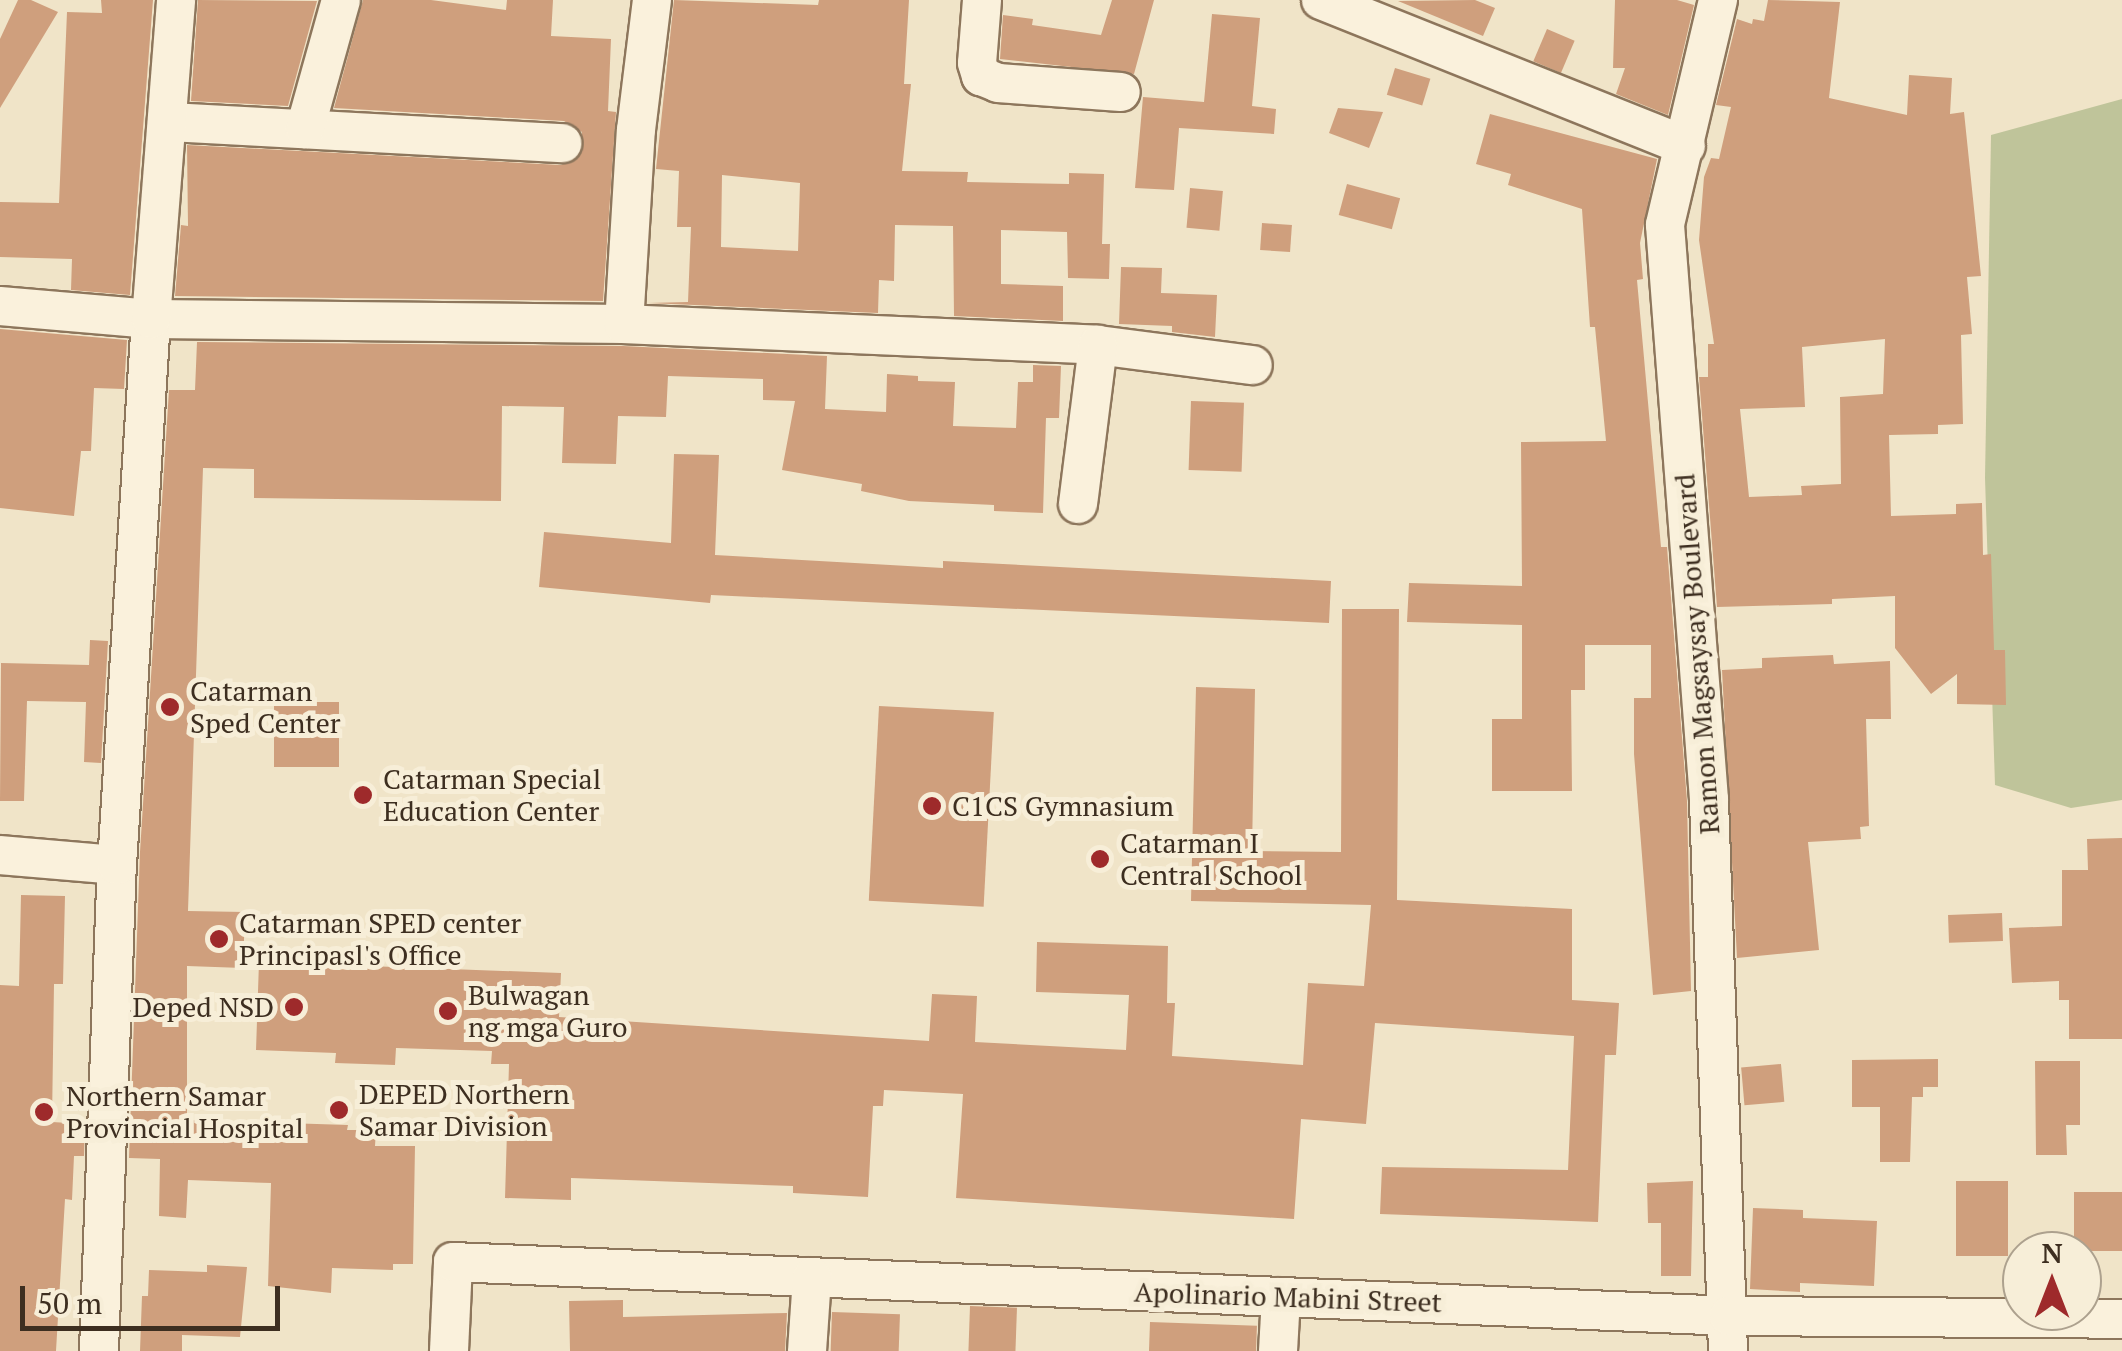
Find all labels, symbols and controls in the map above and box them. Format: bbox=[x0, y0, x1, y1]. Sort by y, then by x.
street label: Ramon Magsaysay Boulevard bbox=[1668, 473, 1726, 835]
place label: Catarman Sped Center bbox=[190, 674, 341, 740]
marker: Catarman Sped Center bbox=[159, 696, 181, 718]
place label: Catarman Special Education Center bbox=[383, 762, 601, 828]
marker: Catarman Special Education Center bbox=[352, 784, 374, 806]
place label: C1CS Gymnasium bbox=[952, 789, 1174, 823]
marker: C1CS Gymnasium bbox=[921, 795, 943, 817]
place label: Catarman I Central School bbox=[1120, 826, 1302, 892]
marker: Catarman I Central School bbox=[1089, 848, 1111, 870]
place label: Catarman SPED center Principasl's Office bbox=[239, 906, 521, 972]
marker: Catarman SPED center Principasl's Office bbox=[208, 928, 230, 950]
place label: Bulwagan ng mga Guro bbox=[468, 978, 628, 1044]
place label: Deped NSD bbox=[132, 990, 274, 1024]
marker: Deped NSD bbox=[283, 996, 305, 1018]
marker: Bulwagan ng mga Guro bbox=[437, 1000, 459, 1022]
place label: DEPED Northern Samar Division bbox=[359, 1077, 570, 1143]
place label: Northern Samar Provincial Hospital bbox=[66, 1079, 304, 1145]
marker: Northern Samar Provincial Hospital bbox=[31, 1099, 57, 1125]
marker: DEPED Northern Samar Division bbox=[328, 1099, 350, 1121]
north arrow bbox=[2002, 1231, 2102, 1331]
text: N bbox=[2041, 1234, 2063, 1271]
scale bar bbox=[25, 1266, 285, 1328]
street label: Apolinario Mabini Street bbox=[1133, 1275, 1443, 1319]
text: 50 m bbox=[37, 1283, 102, 1323]

